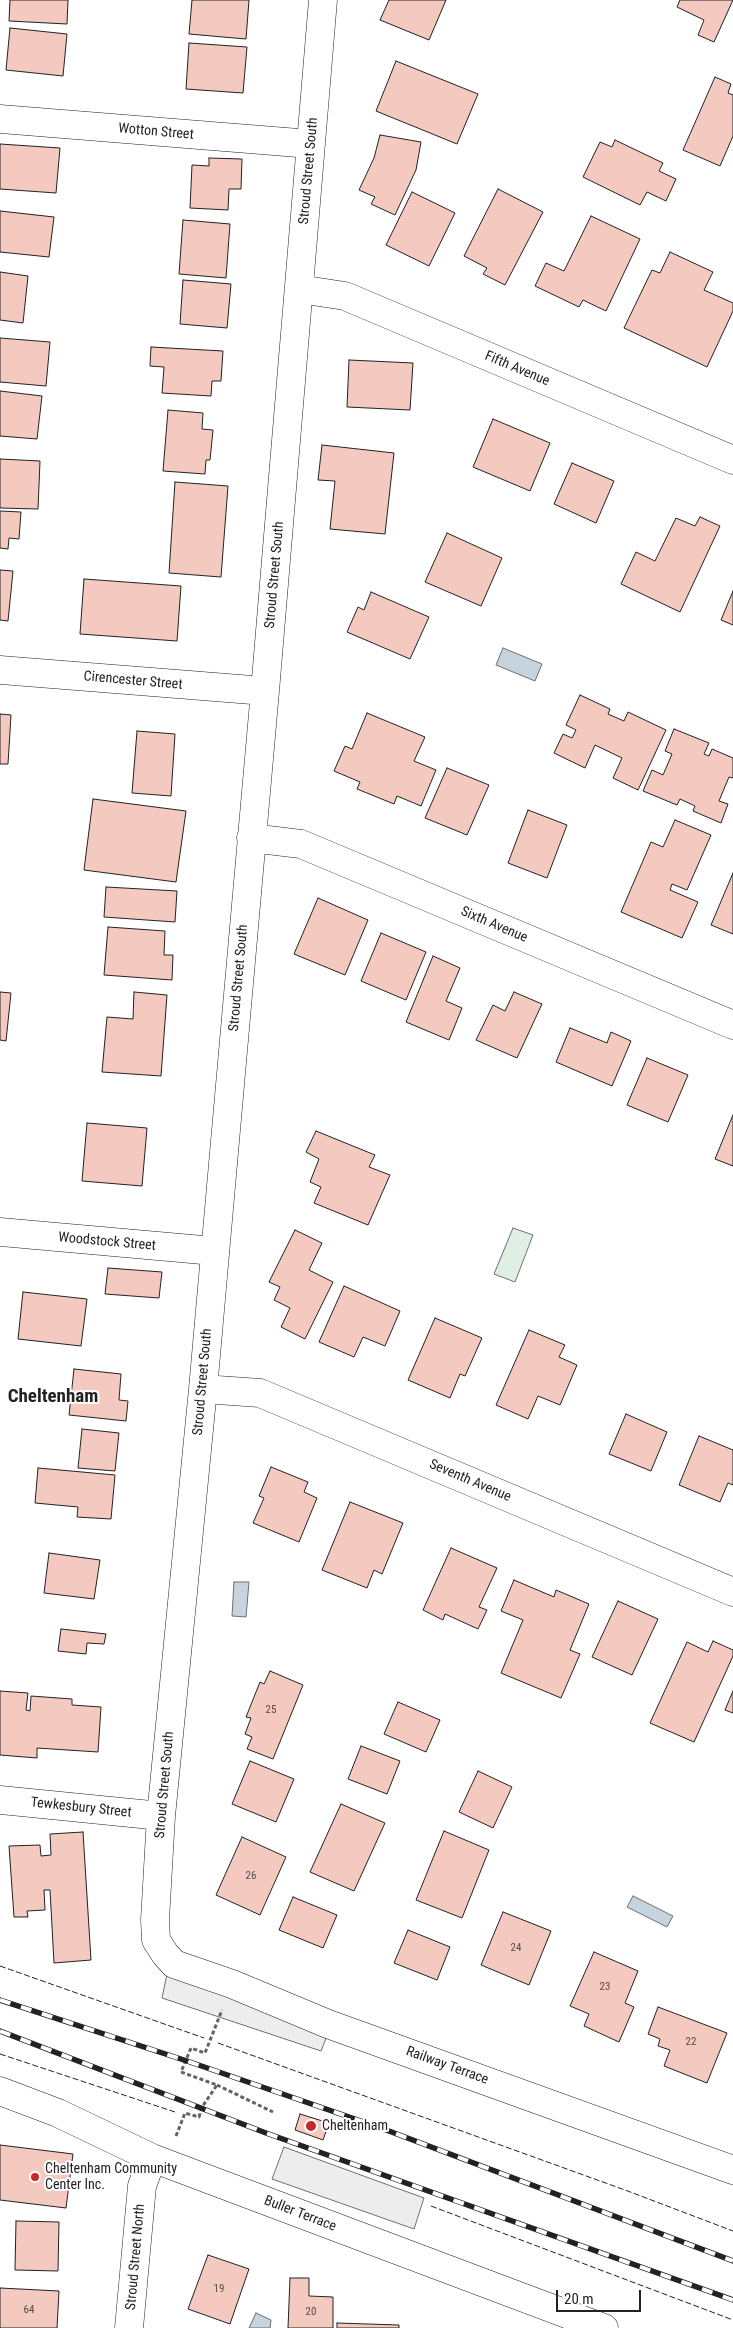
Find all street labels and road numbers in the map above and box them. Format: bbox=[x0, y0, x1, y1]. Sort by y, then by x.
street label: Stroud Street South bbox=[296, 117, 322, 225]
street label: Wotton Street bbox=[118, 120, 194, 144]
street label: Fifth Avenue bbox=[482, 348, 552, 390]
street label: Stroud Street South bbox=[262, 521, 288, 629]
street label: Cirencester Street bbox=[83, 668, 183, 694]
street label: Sixth Avenue bbox=[458, 903, 530, 947]
street label: Stroud Street South bbox=[226, 924, 252, 1032]
street label: Woodstock Street bbox=[58, 1229, 156, 1255]
street label: Stroud Street South bbox=[190, 1328, 216, 1436]
street label: Seventh Avenue bbox=[426, 1456, 514, 1506]
street label: Stroud Street South bbox=[152, 1731, 178, 1839]
street label: Tewkesbury Street bbox=[30, 1794, 132, 1822]
street label: Railway Terrace bbox=[403, 2043, 491, 2089]
street label: Buller Terrace bbox=[261, 2193, 339, 2235]
street label: Stroud Street North bbox=[123, 2203, 149, 2311]

